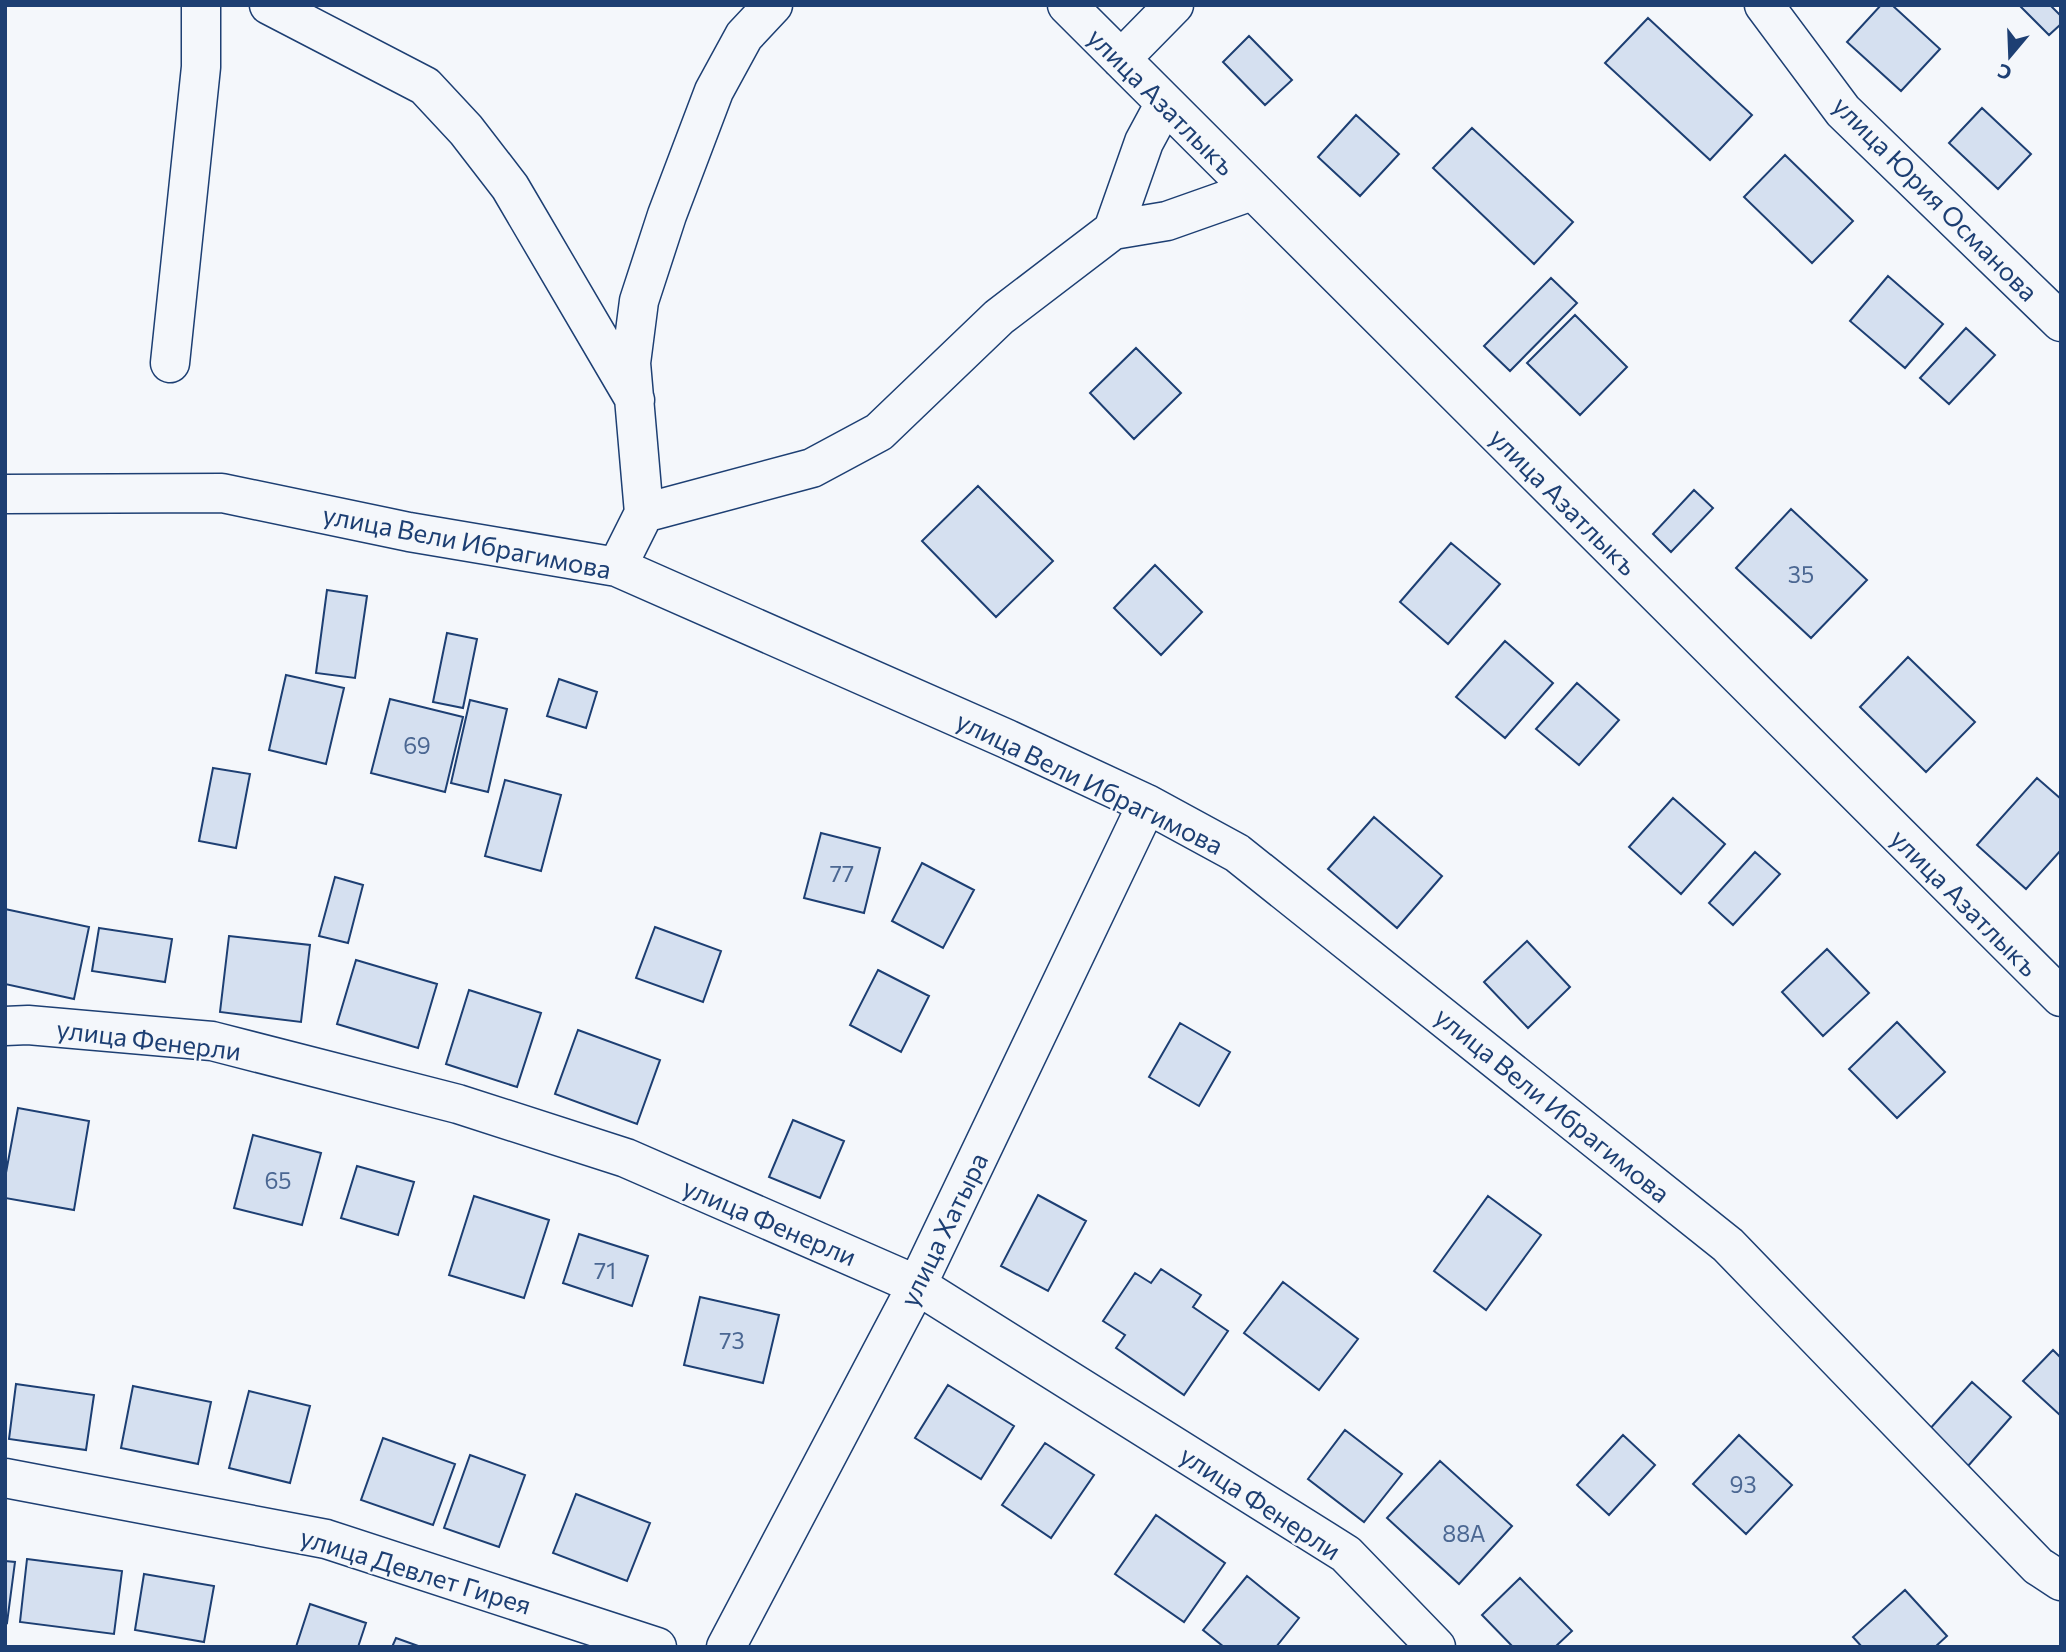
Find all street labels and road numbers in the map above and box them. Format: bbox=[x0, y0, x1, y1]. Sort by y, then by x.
street label: улица Азатлыкъ bbox=[1082, 21, 1242, 181]
street label: улица Юрия Османова bbox=[1827, 89, 2045, 307]
street label: улица Азатлыкъ bbox=[1484, 421, 1644, 581]
street label: улица Вели Ибрагимова bbox=[320, 498, 614, 584]
street label: улица Вели Ибрагимова bbox=[951, 704, 1229, 860]
street label: улица Азатлыкъ bbox=[1885, 822, 2045, 982]
street label: улица Вели Ибрагимова bbox=[1429, 1000, 1677, 1208]
street label: улица Фенерли bbox=[55, 1012, 243, 1066]
street label: улица Хатыра bbox=[892, 1147, 994, 1311]
street label: улица Фенерли bbox=[678, 1170, 862, 1272]
street label: улица Фенерли bbox=[1175, 1438, 1347, 1566]
street label: улица Девлет Гирея bbox=[297, 1520, 535, 1620]

